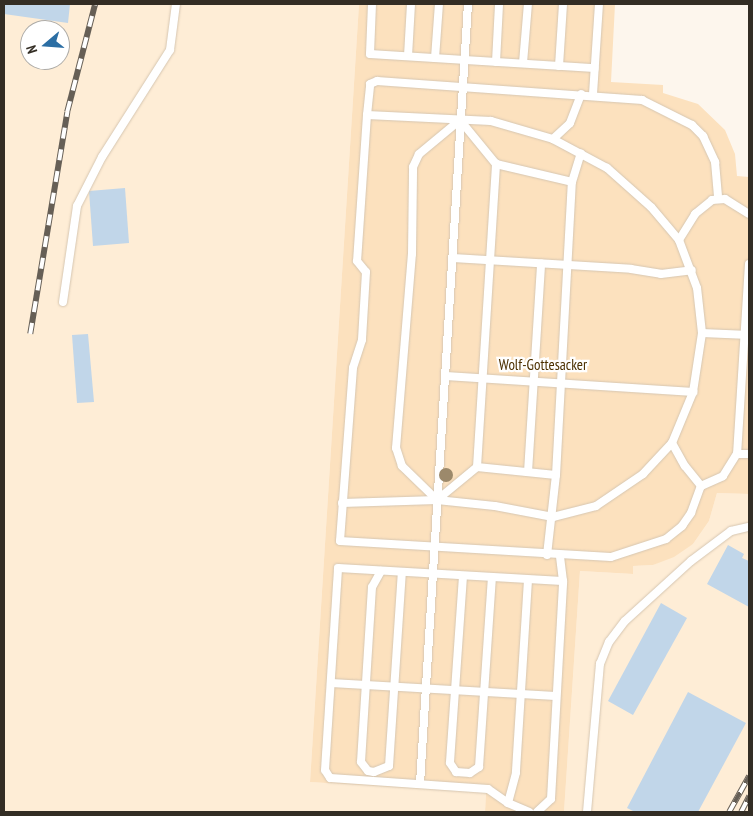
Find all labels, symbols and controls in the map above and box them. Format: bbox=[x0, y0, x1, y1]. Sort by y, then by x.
north arrow bbox=[20, 20, 70, 70]
text: N bbox=[22, 43, 41, 56]
park label: Wolf-Gottesacker bbox=[499, 356, 587, 374]

